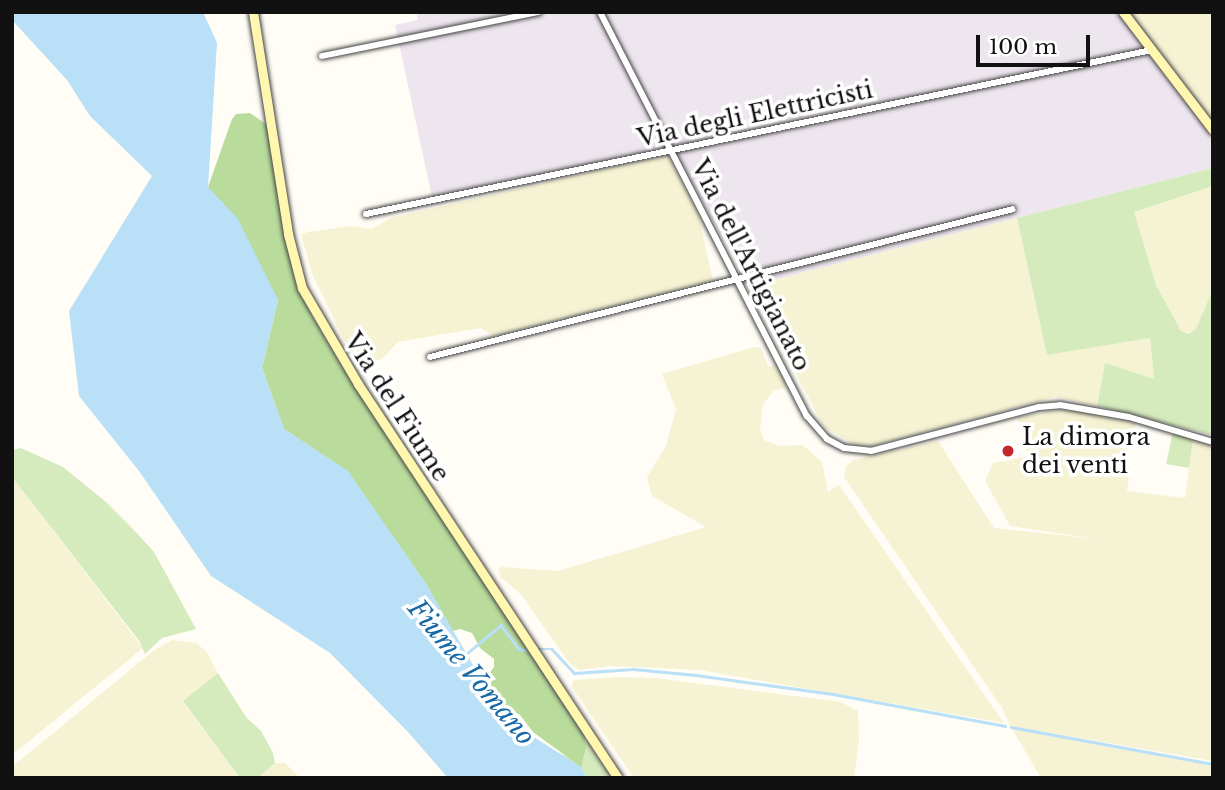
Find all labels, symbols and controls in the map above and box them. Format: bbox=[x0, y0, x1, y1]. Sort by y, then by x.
scale bar bbox=[980, 21, 1094, 65]
text: 100 m bbox=[989, 34, 1057, 60]
street label: Via degli Elettricisti bbox=[635, 75, 875, 153]
street label: Via dell'Artigianato bbox=[685, 154, 817, 376]
street label: Via del Fiume bbox=[338, 327, 456, 487]
place label: La dimora dei venti bbox=[1022, 423, 1150, 479]
marker: La dimora dei venti bbox=[1000, 443, 1016, 459]
water label: Fiume Vomano bbox=[401, 594, 541, 752]

